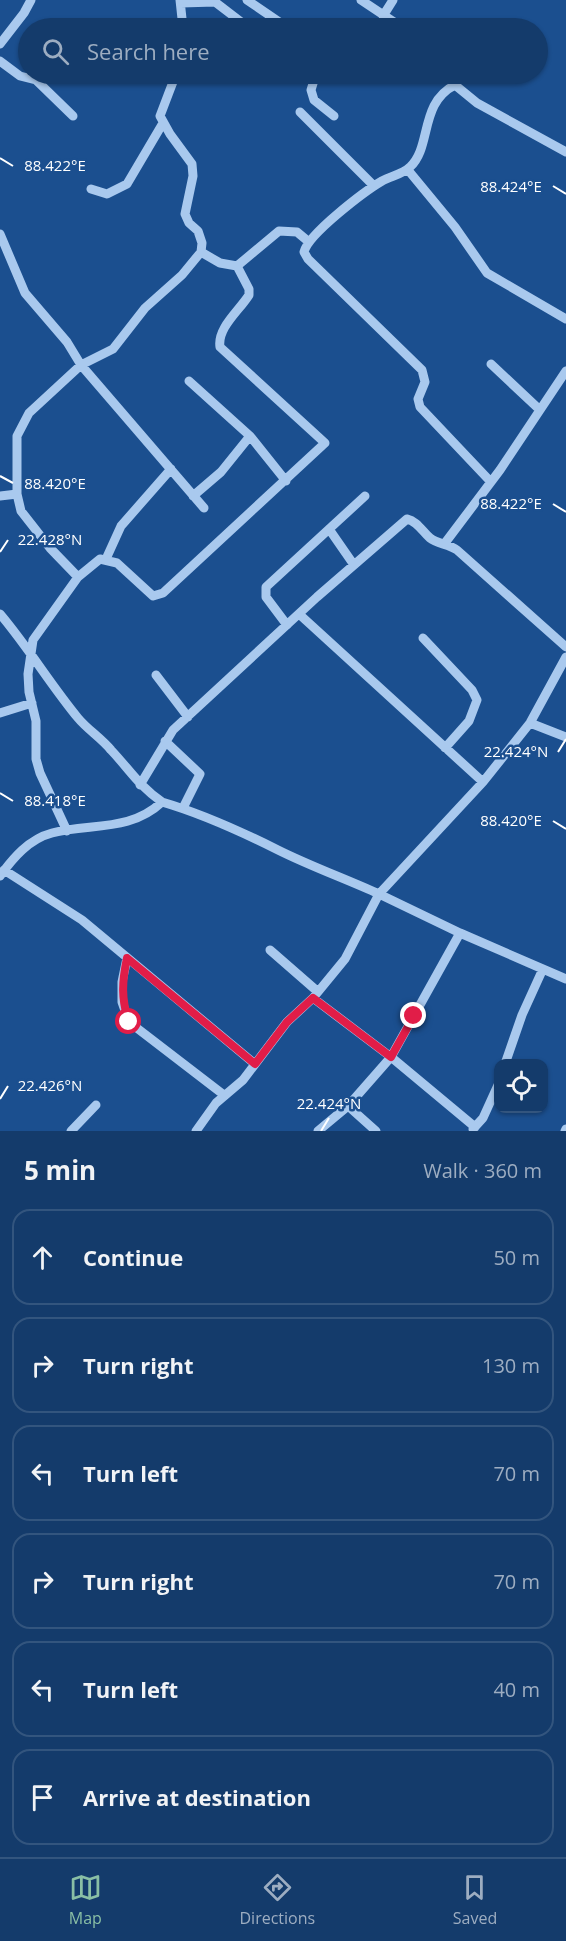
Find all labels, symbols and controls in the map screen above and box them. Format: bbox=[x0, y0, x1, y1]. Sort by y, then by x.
search box bbox=[18, 18, 548, 84]
icon: search bbox=[39, 35, 72, 68]
text: Search here bbox=[87, 36, 210, 66]
text: 88.422°E bbox=[24, 155, 86, 175]
text: 88.424°E bbox=[480, 176, 542, 196]
text: 88.420°E bbox=[24, 473, 86, 493]
text: 88.422°E bbox=[480, 493, 542, 513]
text: 22.428°N bbox=[18, 529, 82, 549]
text: 22.424°N bbox=[484, 741, 548, 761]
text: 88.418°E bbox=[24, 790, 86, 810]
text: 88.420°E bbox=[480, 810, 542, 830]
route end bbox=[400, 1002, 426, 1028]
route start bbox=[115, 1008, 141, 1034]
map controls bbox=[494, 1059, 548, 1113]
button: locate bbox=[494, 1059, 548, 1113]
text: 22.426°N bbox=[18, 1075, 82, 1095]
text: 22.424°N bbox=[297, 1093, 361, 1113]
text: 5 min bbox=[24, 1152, 96, 1188]
text: Walk · 360 m bbox=[423, 1157, 542, 1184]
icon: ahead bbox=[26, 1241, 59, 1274]
text: Continue bbox=[83, 1242, 183, 1272]
text: 50 m bbox=[493, 1244, 540, 1271]
icon: right bbox=[26, 1349, 59, 1382]
text: Turn right bbox=[83, 1350, 194, 1380]
text: 130 m bbox=[482, 1352, 540, 1379]
icon: left bbox=[26, 1457, 59, 1490]
text: Turn left bbox=[83, 1458, 178, 1488]
text: 70 m bbox=[493, 1460, 540, 1487]
icon: right bbox=[26, 1565, 59, 1598]
text: Turn right bbox=[83, 1566, 194, 1596]
text: 70 m bbox=[493, 1568, 540, 1595]
icon: left bbox=[26, 1673, 59, 1706]
text: Turn left bbox=[83, 1674, 178, 1704]
text: 40 m bbox=[493, 1676, 540, 1703]
icon: arrive bbox=[26, 1781, 59, 1814]
text: Arrive at destination bbox=[83, 1782, 311, 1812]
tab: Map bbox=[69, 1871, 102, 1929]
tab: Directions bbox=[239, 1871, 315, 1929]
tab: Saved bbox=[453, 1871, 497, 1929]

